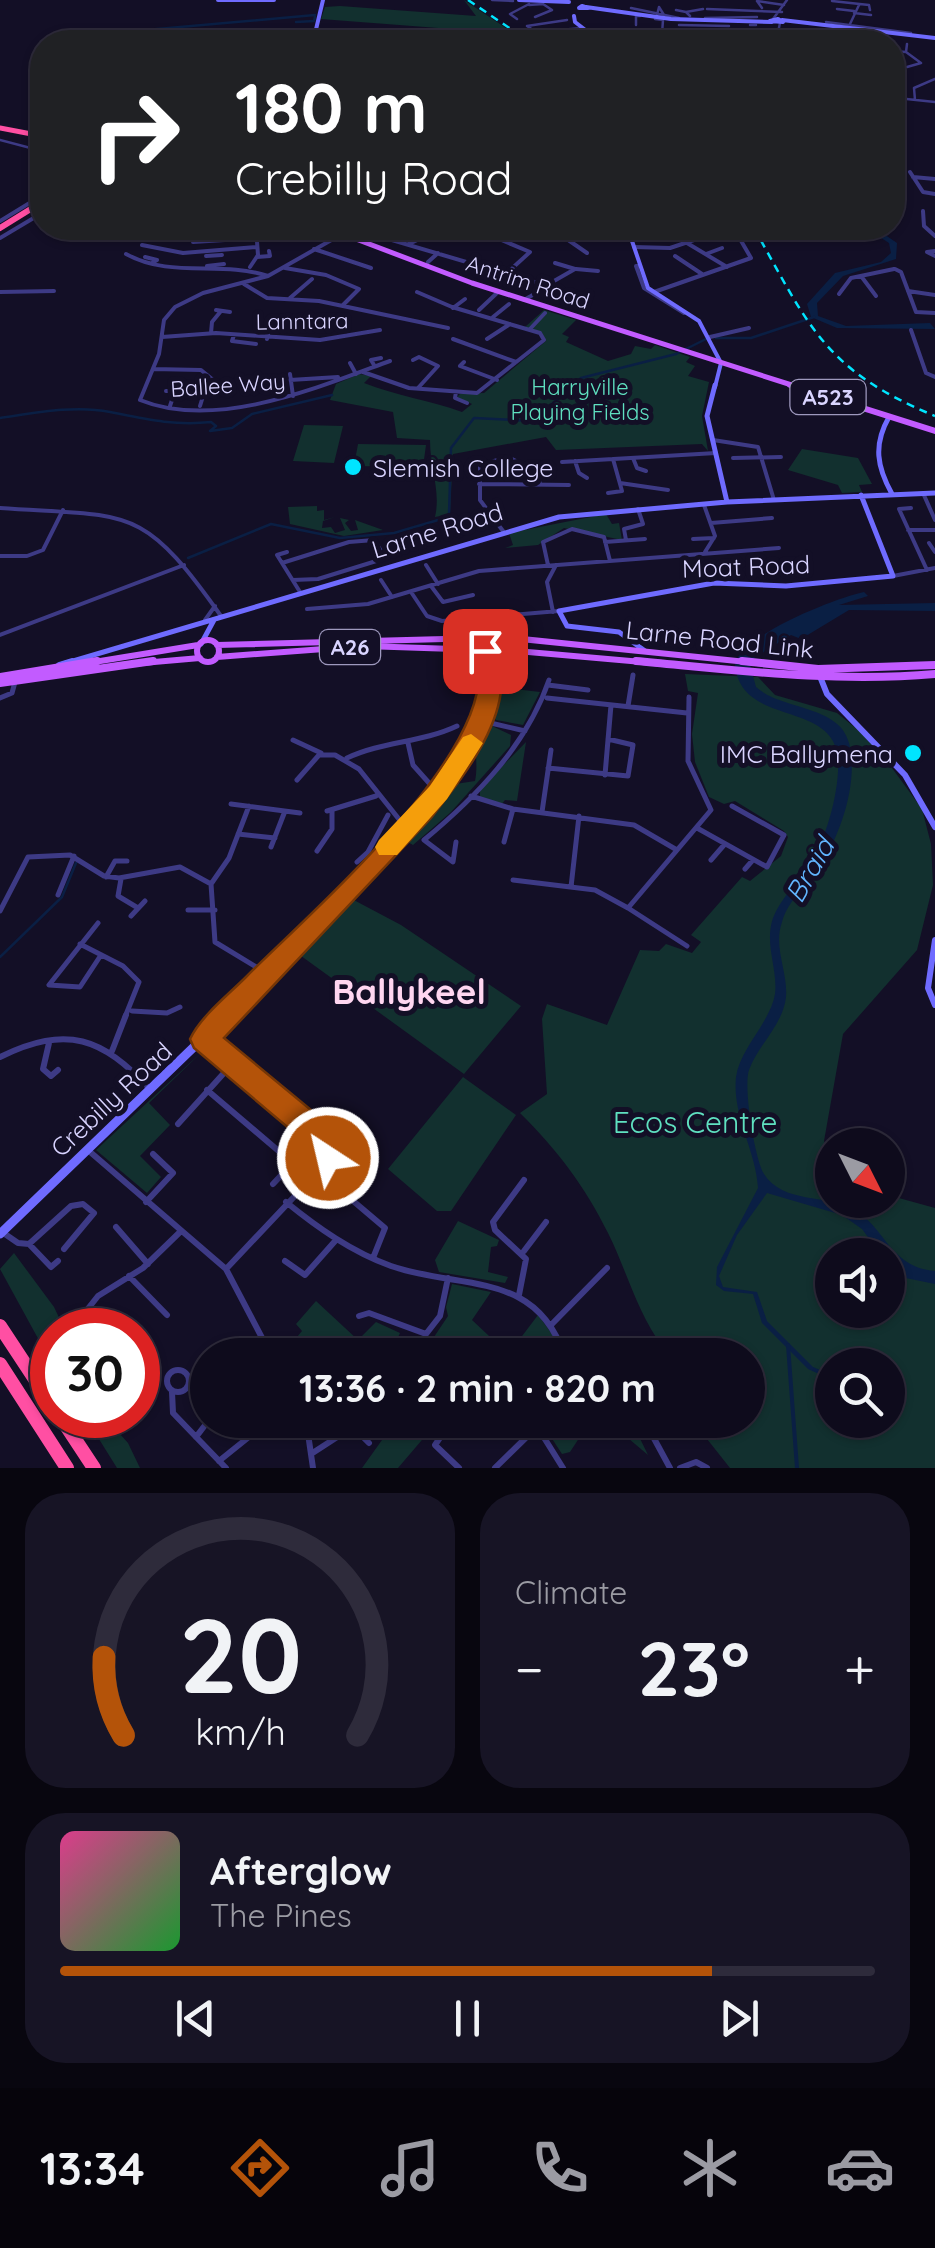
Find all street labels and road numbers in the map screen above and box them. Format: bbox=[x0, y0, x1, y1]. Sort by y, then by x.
street label: Antrim Road bbox=[463, 249, 593, 315]
street label: Lanntara bbox=[255, 306, 349, 336]
street label: Ballee Way bbox=[170, 367, 286, 403]
road number: A523 bbox=[790, 380, 866, 414]
street label: Larne Road bbox=[368, 495, 506, 565]
street label: Moat Road bbox=[681, 548, 811, 584]
street label: Larne Road Link bbox=[624, 614, 816, 664]
road number: A26 bbox=[320, 630, 380, 664]
street label: Crebilly Road bbox=[44, 1035, 178, 1163]

